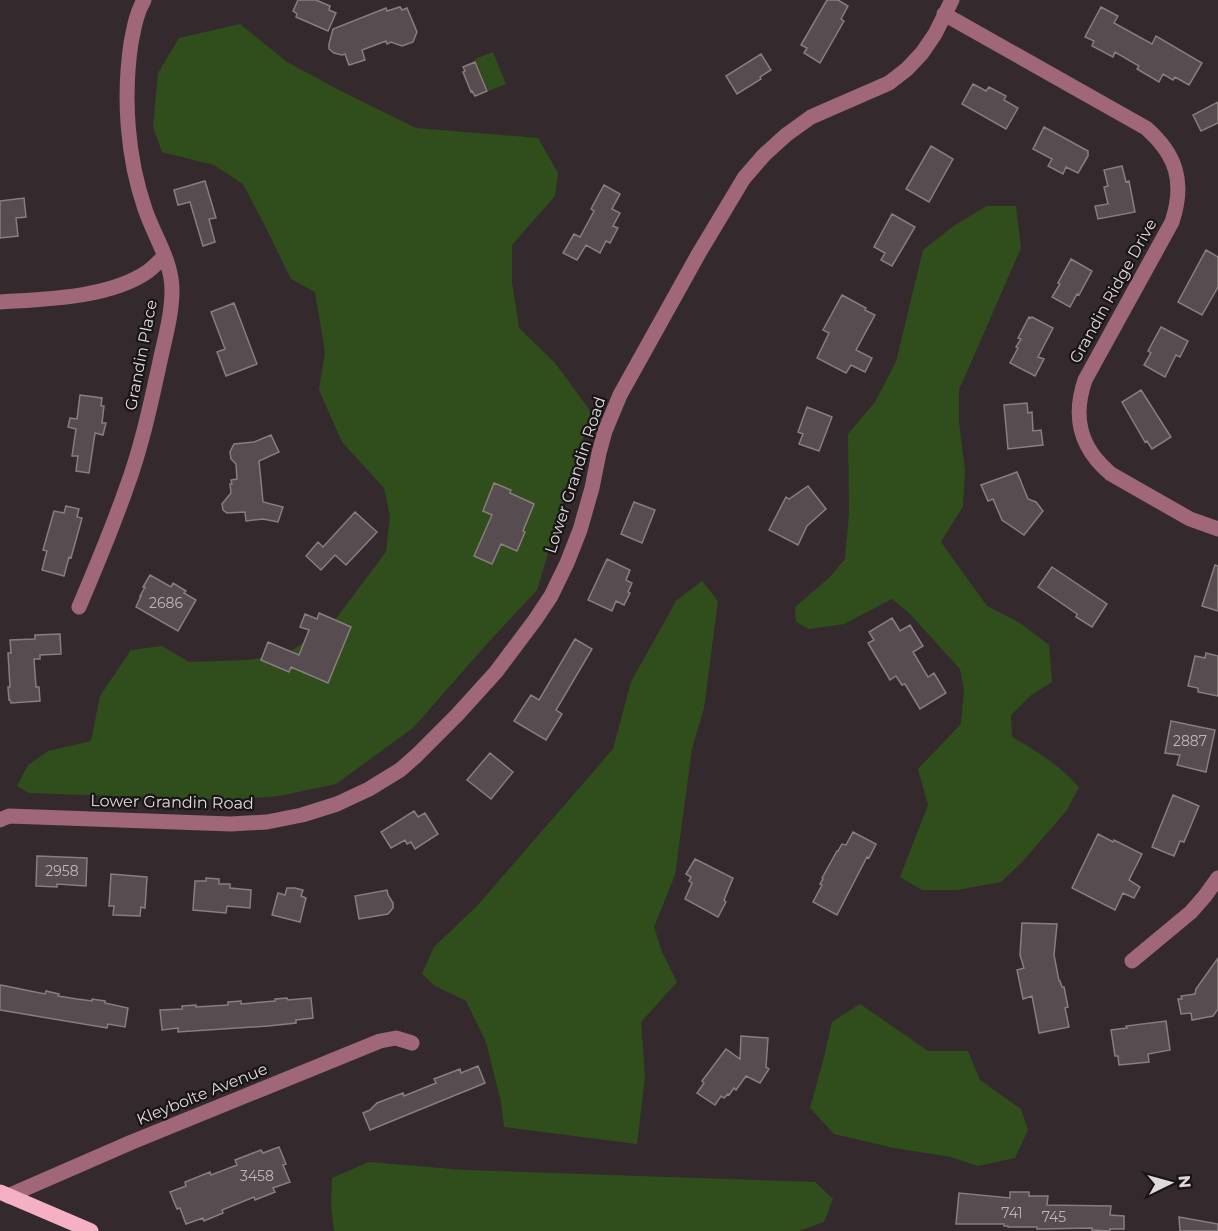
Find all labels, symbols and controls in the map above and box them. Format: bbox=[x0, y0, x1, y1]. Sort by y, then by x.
street label: Grandin Ridge Drive bbox=[1065, 216, 1161, 366]
street label: Grandin Place bbox=[121, 298, 161, 412]
street label: Lower Grandin Road bbox=[541, 394, 609, 556]
house number: 2686 bbox=[149, 594, 183, 612]
house number: 2887 bbox=[1173, 732, 1207, 750]
street label: Lower Grandin Road bbox=[90, 791, 254, 813]
house number: 2958 bbox=[45, 862, 79, 880]
street label: Kleybolte Avenue bbox=[134, 1059, 270, 1129]
north arrow bbox=[1140, 1153, 1200, 1213]
house number: 3458 bbox=[240, 1167, 274, 1185]
text: N bbox=[1174, 1174, 1194, 1189]
house number: 741 bbox=[1001, 1204, 1023, 1222]
house number: 745 bbox=[1042, 1208, 1066, 1226]

